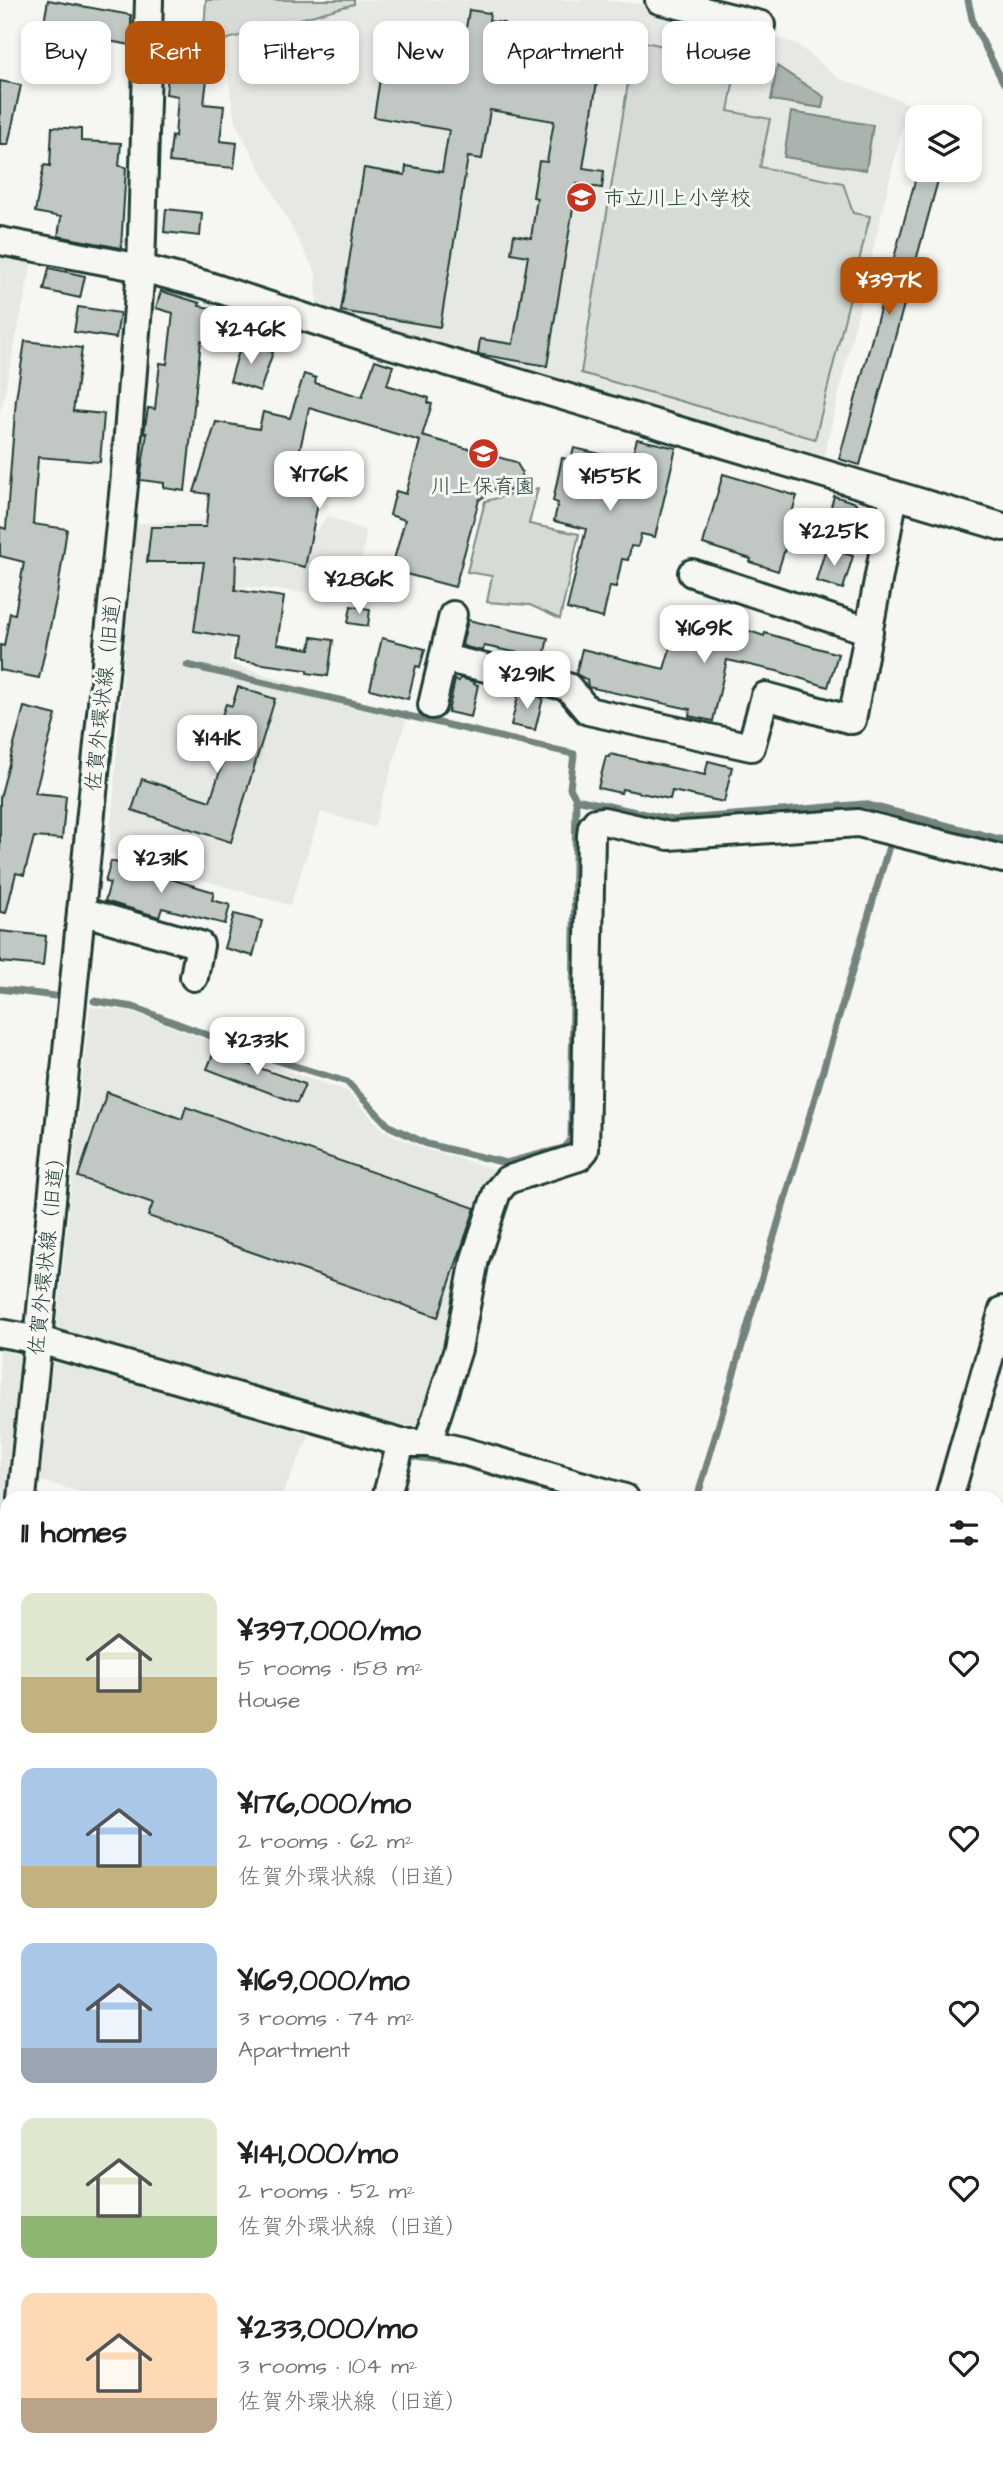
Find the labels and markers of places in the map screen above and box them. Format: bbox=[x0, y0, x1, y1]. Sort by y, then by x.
school or university icon: 市立川上小学校 bbox=[564, 181, 598, 215]
place label: 市立川上小学校 bbox=[604, 184, 751, 213]
pin: ¥397K bbox=[840, 258, 938, 317]
pin: ¥246K bbox=[202, 306, 300, 366]
school or university icon: 川上保育園 bbox=[466, 437, 500, 471]
pin: ¥176K bbox=[270, 452, 368, 511]
pin: ¥155K bbox=[561, 454, 659, 513]
place label: 川上保育園 bbox=[431, 472, 536, 501]
pin: ¥225K bbox=[785, 508, 883, 568]
pin: ¥286K bbox=[310, 556, 408, 616]
pin: ¥169K bbox=[655, 606, 753, 665]
pin: ¥291K bbox=[478, 652, 576, 711]
pin: ¥141K bbox=[168, 716, 266, 775]
pin: ¥231K bbox=[112, 836, 210, 895]
pin: ¥233K bbox=[208, 1018, 306, 1077]

